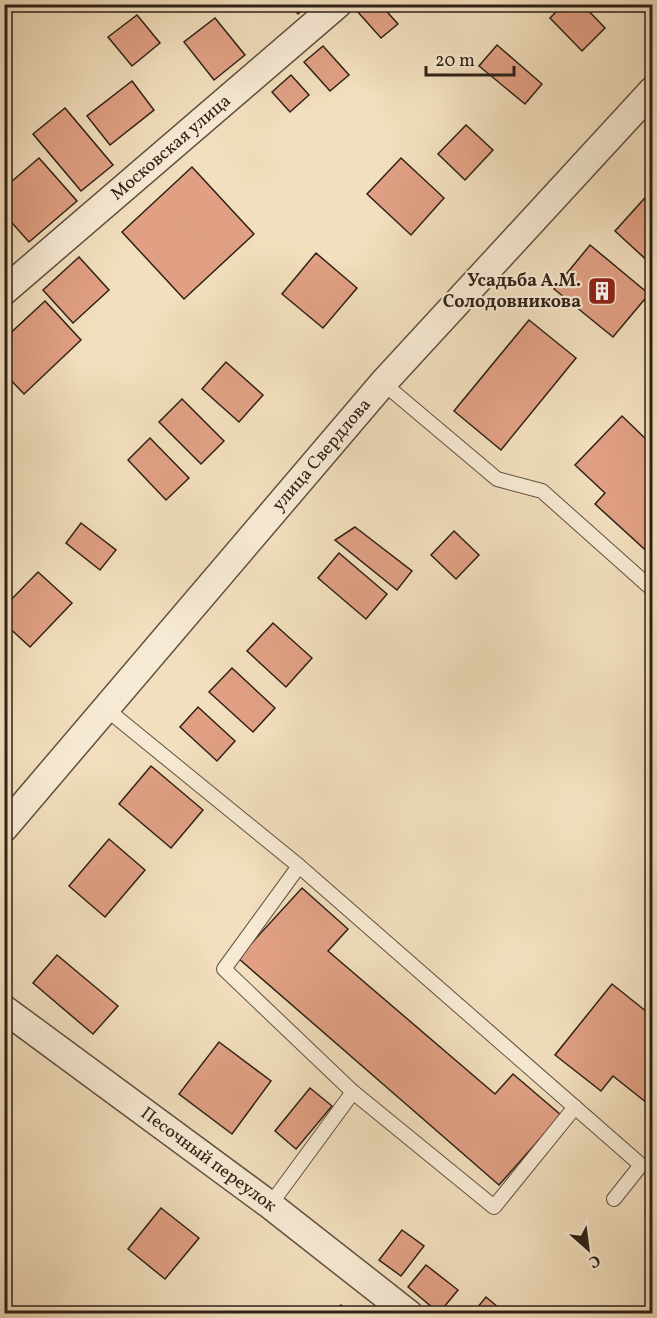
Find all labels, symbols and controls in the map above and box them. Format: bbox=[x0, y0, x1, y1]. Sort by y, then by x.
scale bar bbox=[426, 39, 514, 77]
text: 20 m bbox=[435, 49, 475, 74]
street label: Московская улица bbox=[105, 89, 236, 206]
place label: Усадьба А.М. Солодовникова bbox=[443, 269, 581, 315]
building icon: Усадьба А.М. Солодовникова bbox=[586, 275, 618, 307]
street label: улица Свердлова bbox=[266, 393, 377, 517]
street label: Песочный переулок bbox=[135, 1101, 282, 1218]
north arrow bbox=[558, 1219, 618, 1279]
text: С bbox=[584, 1248, 604, 1273]

